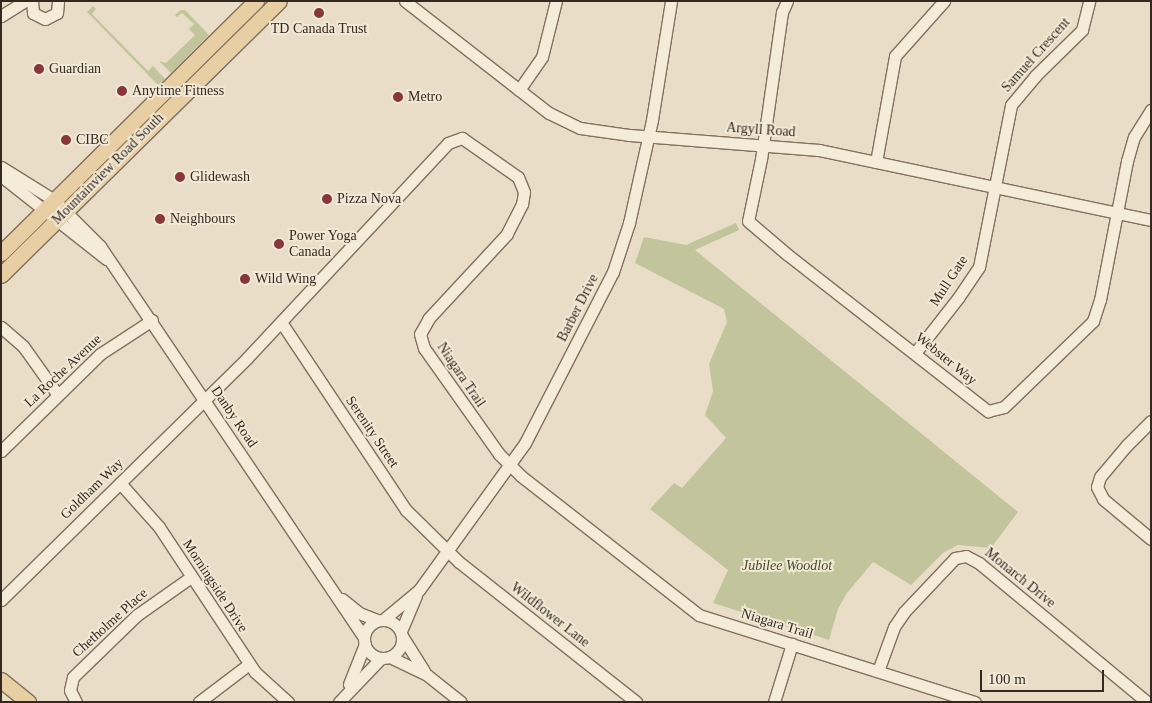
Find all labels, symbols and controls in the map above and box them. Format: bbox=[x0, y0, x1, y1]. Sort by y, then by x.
marker: TD Canada Trust bbox=[313, 7, 325, 19]
street label: Samuel Crescent bbox=[998, 14, 1074, 96]
place label: TD Canada Trust bbox=[271, 21, 367, 37]
place label: Guardian bbox=[49, 61, 101, 77]
marker: Guardian bbox=[33, 63, 45, 75]
place label: Anytime Fitness bbox=[132, 83, 224, 99]
marker: Anytime Fitness bbox=[116, 85, 128, 97]
place label: Metro bbox=[408, 89, 442, 105]
marker: Metro bbox=[392, 91, 404, 103]
street label: Mountainview Road South bbox=[49, 110, 167, 228]
street label: Argyll Road bbox=[726, 119, 796, 141]
place label: CIBC bbox=[76, 132, 109, 148]
marker: CIBC bbox=[60, 134, 72, 146]
place label: Glidewash bbox=[190, 169, 250, 185]
marker: Glidewash bbox=[174, 171, 186, 183]
place label: Pizza Nova bbox=[337, 191, 401, 207]
marker: Pizza Nova bbox=[321, 193, 333, 205]
place label: Neighbours bbox=[170, 211, 235, 227]
marker: Neighbours bbox=[154, 213, 166, 225]
place label: Power Yoga Canada bbox=[289, 228, 357, 260]
marker: Power Yoga Canada bbox=[273, 238, 285, 250]
street label: Mull Gate bbox=[926, 252, 972, 310]
place label: Wild Wing bbox=[255, 271, 316, 287]
street label: Barber Drive bbox=[554, 271, 602, 345]
marker: Wild Wing bbox=[239, 273, 251, 285]
street label: Webster Way bbox=[912, 329, 980, 389]
street label: La Roche Avenue bbox=[21, 331, 105, 411]
street label: Niagara Trail bbox=[433, 339, 489, 411]
street label: Danby Road bbox=[207, 383, 261, 451]
street label: Serenity Street bbox=[342, 393, 402, 471]
street label: Goldham Way bbox=[57, 455, 127, 523]
street label: Morningside Drive bbox=[179, 537, 251, 635]
street label: Monarch Drive bbox=[981, 544, 1059, 612]
park label: Jubilee Woodlot bbox=[742, 558, 832, 574]
street label: Wildflower Lane bbox=[507, 579, 593, 651]
street label: Chetholme Place bbox=[69, 585, 151, 661]
street label: Niagara Trail bbox=[739, 605, 815, 643]
scale bar bbox=[982, 660, 1106, 692]
text: 100 m bbox=[988, 671, 1026, 687]

